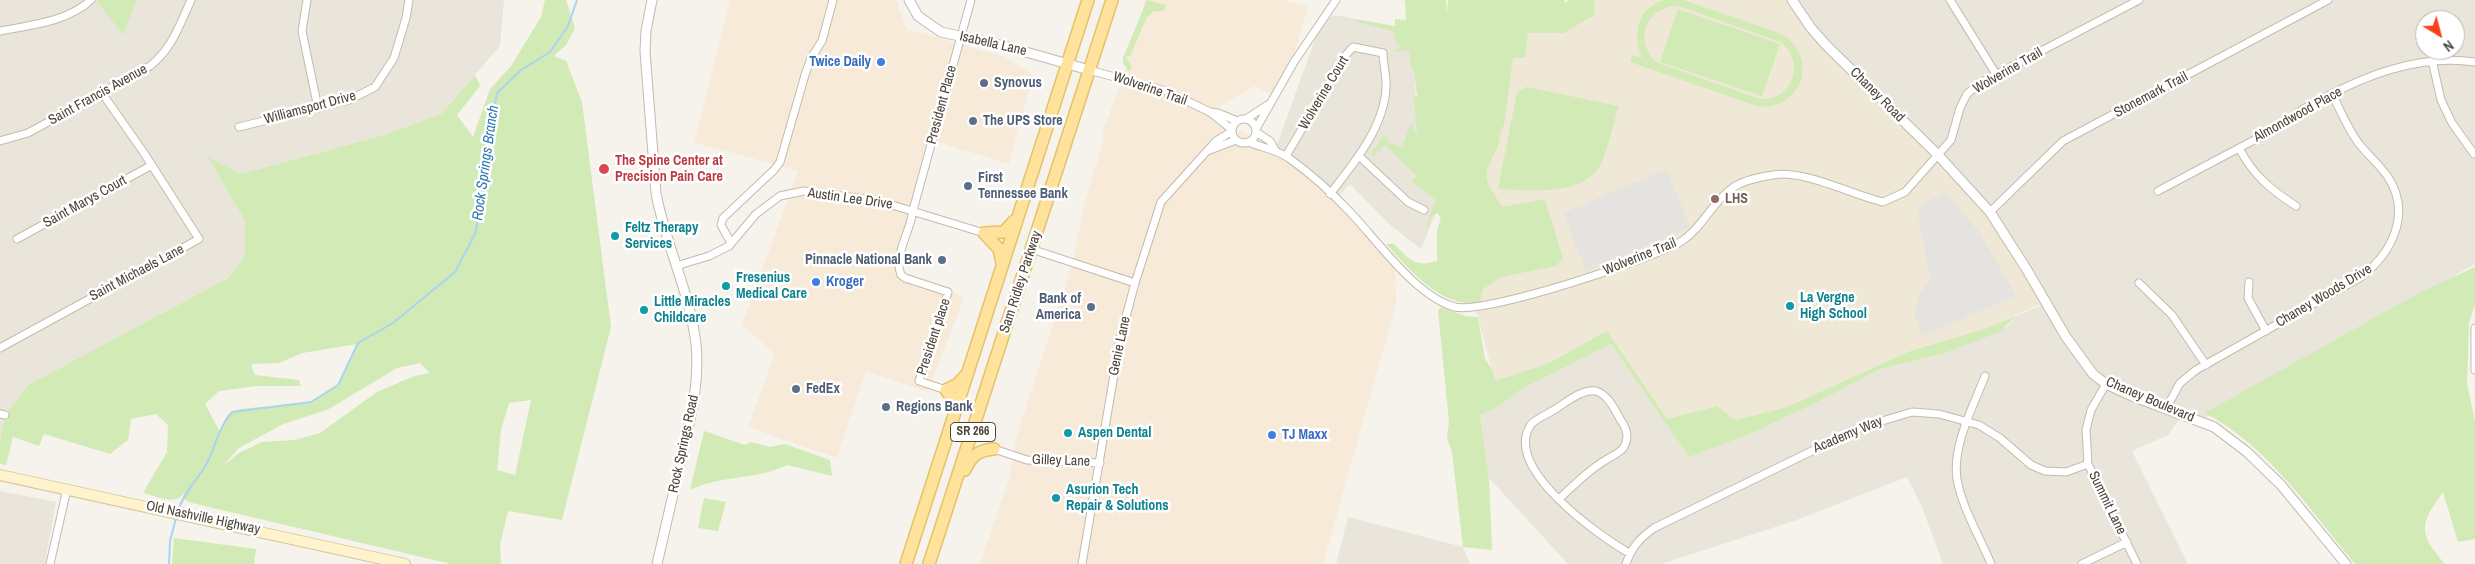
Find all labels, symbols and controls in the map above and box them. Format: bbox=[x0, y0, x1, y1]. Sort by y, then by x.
north arrow bbox=[2415, 10, 2465, 60]
street label: Isabella Lane bbox=[958, 28, 1028, 60]
text: N bbox=[2440, 36, 2457, 56]
street label: Wolverine Trail bbox=[1970, 44, 2046, 98]
street label: Wolverine Court bbox=[1295, 53, 1353, 133]
place label: Twice Daily bbox=[809, 54, 871, 70]
marker: Twice Daily bbox=[875, 56, 887, 68]
street label: Saint Francis Avenue bbox=[46, 61, 150, 129]
street label: President Place bbox=[923, 64, 961, 146]
street label: Chaney Road bbox=[1846, 64, 1908, 126]
street label: Wolverine Trail bbox=[1111, 68, 1189, 110]
street label: Stonemark Trail bbox=[2111, 69, 2191, 121]
place label: Synovus bbox=[994, 75, 1042, 91]
marker: Synovus bbox=[978, 77, 990, 89]
street label: Almondwood Place bbox=[2251, 84, 2345, 146]
street label: Williamsport Drive bbox=[262, 88, 358, 128]
water label: Rock Springs Branch bbox=[469, 104, 503, 222]
place label: The UPS Store bbox=[983, 113, 1063, 129]
marker: The UPS Store bbox=[967, 115, 979, 127]
place label: The Spine Center at Precision Pain Care bbox=[615, 153, 723, 186]
marker: The Spine Center at Precision Pain Care bbox=[597, 162, 611, 176]
place label: First Tennessee Bank bbox=[978, 170, 1068, 202]
street label: Saint Marys Court bbox=[40, 172, 130, 232]
marker: First Tennessee Bank bbox=[962, 180, 974, 192]
street label: Austin Lee Drive bbox=[806, 185, 894, 213]
place label: LHS bbox=[1725, 191, 1748, 207]
marker: LHS bbox=[1709, 193, 1721, 205]
place label: Feltz Therapy Services bbox=[625, 220, 698, 252]
street label: Sam Ridley Parkway bbox=[997, 229, 1045, 335]
marker: Feltz Therapy Services bbox=[609, 230, 621, 242]
street label: Wolverine Trail bbox=[1601, 235, 1679, 279]
street label: Saint Michaels Lane bbox=[87, 241, 187, 305]
place label: Pinnacle National Bank bbox=[805, 252, 932, 268]
marker: Pinnacle National Bank bbox=[936, 254, 948, 266]
street label: Chaney Woods Drive bbox=[2273, 261, 2375, 331]
place label: Fresenius Medical Care bbox=[736, 270, 807, 302]
place label: Kroger bbox=[826, 274, 864, 290]
marker: Kroger bbox=[810, 276, 822, 288]
marker: Fresenius Medical Care bbox=[720, 280, 732, 292]
place label: La Vergne High School bbox=[1800, 290, 1867, 322]
place label: Bank of America bbox=[1036, 291, 1081, 324]
place label: Little Miracles Childcare bbox=[654, 294, 731, 326]
street label: President place bbox=[914, 296, 954, 378]
marker: La Vergne High School bbox=[1784, 300, 1796, 312]
marker: Bank of America bbox=[1085, 301, 1097, 313]
marker: Little Miracles Childcare bbox=[638, 304, 650, 316]
street label: Genie Lane bbox=[1106, 315, 1134, 377]
street label: Chaney Boulevard bbox=[2103, 374, 2197, 426]
place label: FedEx bbox=[806, 381, 840, 397]
marker: FedEx bbox=[790, 383, 802, 395]
street label: Rock Springs Road bbox=[665, 394, 703, 494]
place label: Regions Bank bbox=[896, 399, 973, 415]
marker: Regions Bank bbox=[880, 401, 892, 413]
street label: Academy Way bbox=[1811, 413, 1885, 457]
road number: SR 266 bbox=[950, 422, 996, 442]
place label: Aspen Dental bbox=[1078, 425, 1151, 441]
marker: Aspen Dental bbox=[1062, 427, 1074, 439]
place label: TJ Maxx bbox=[1282, 427, 1327, 443]
marker: TJ Maxx bbox=[1266, 429, 1278, 441]
street label: Gilley Lane bbox=[1032, 452, 1090, 470]
street label: Summit Lane bbox=[2084, 469, 2130, 537]
place label: Asurion Tech Repair & Solutions bbox=[1066, 482, 1169, 514]
marker: Asurion Tech Repair & Solutions bbox=[1050, 492, 1062, 504]
street label: Old Nashville Highway bbox=[144, 498, 262, 538]

